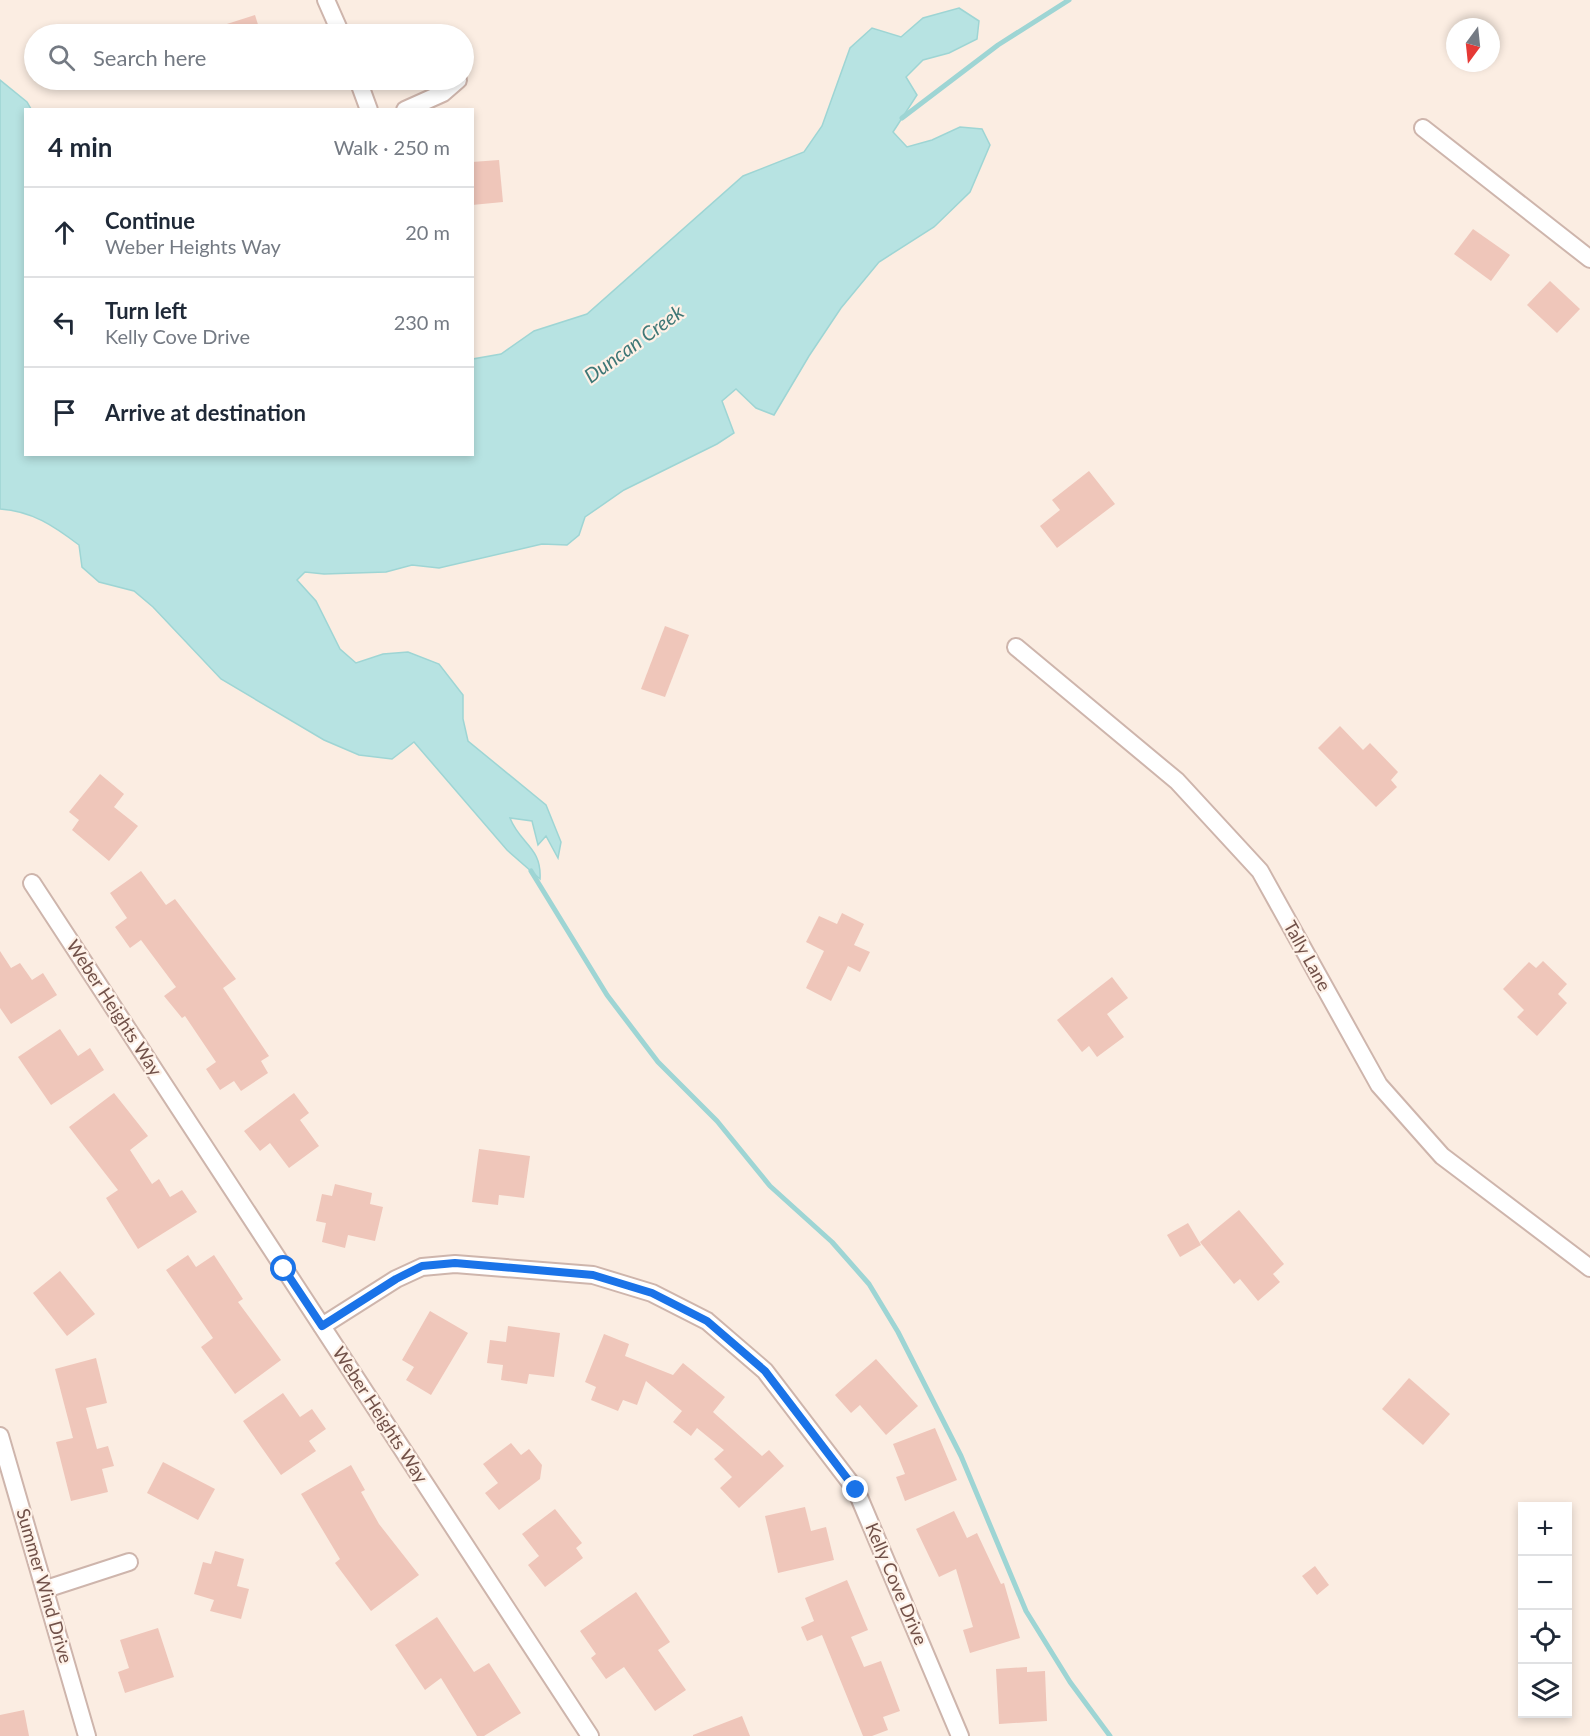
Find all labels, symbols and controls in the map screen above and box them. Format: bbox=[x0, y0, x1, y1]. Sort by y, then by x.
north arrow bbox=[1446, 18, 1500, 72]
search box bbox=[24, 24, 474, 90]
icon: search bbox=[45, 41, 78, 74]
text: Search here bbox=[93, 44, 206, 71]
text: 4 min bbox=[48, 131, 112, 163]
text: Walk · 250 m bbox=[334, 135, 450, 159]
text: Continue bbox=[105, 207, 195, 234]
icon: ahead bbox=[48, 216, 81, 249]
text: 20 m bbox=[405, 220, 450, 244]
text: Weber Heights Way bbox=[105, 234, 281, 258]
text: Turn left bbox=[105, 297, 187, 324]
water label: Duncan Creek bbox=[579, 299, 688, 387]
icon: left bbox=[48, 306, 81, 339]
text: 230 m bbox=[394, 310, 450, 334]
text: Kelly Cove Drive bbox=[105, 324, 250, 348]
icon: arrive bbox=[48, 396, 81, 429]
text: Arrive at destination bbox=[105, 399, 306, 426]
street label: Tally Lane bbox=[1280, 916, 1336, 995]
street label: Weber Heights Way bbox=[63, 935, 168, 1080]
route start bbox=[270, 1255, 296, 1281]
street label: Weber Heights Way bbox=[329, 1342, 434, 1487]
route end bbox=[842, 1476, 868, 1502]
map controls bbox=[1518, 1502, 1572, 1718]
button: + bbox=[1518, 1502, 1572, 1556]
street label: Summer Wind Drive bbox=[12, 1506, 78, 1666]
street label: Kelly Cove Drive bbox=[861, 1519, 933, 1648]
button: − bbox=[1518, 1556, 1572, 1610]
button: locate bbox=[1518, 1610, 1572, 1664]
button: layers bbox=[1518, 1664, 1572, 1718]

